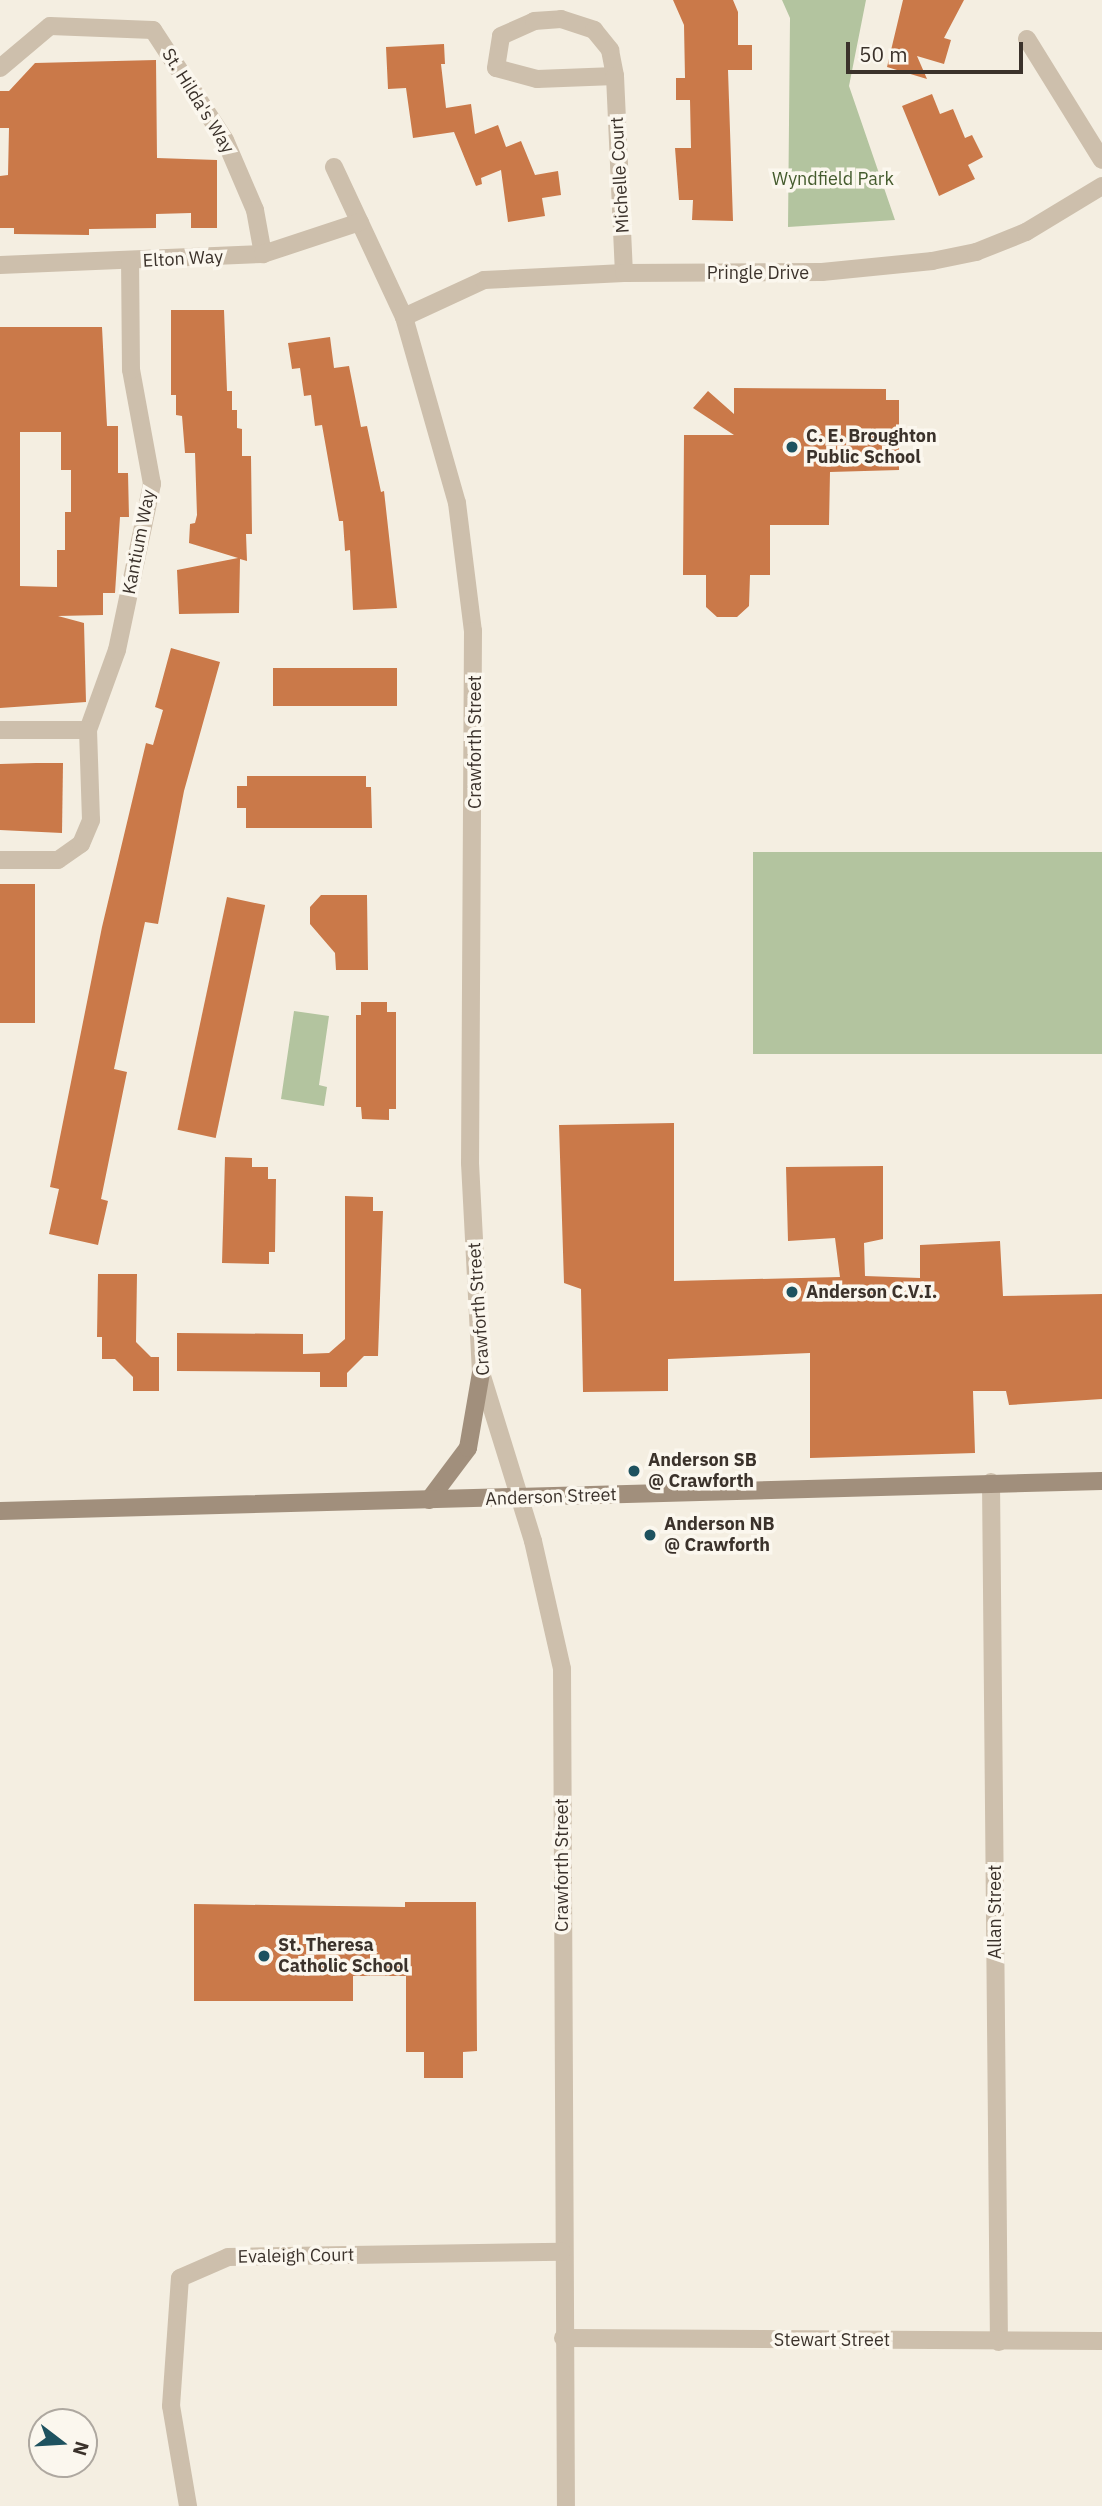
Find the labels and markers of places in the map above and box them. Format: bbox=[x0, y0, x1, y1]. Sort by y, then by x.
place label: C. E. Broughton Public School bbox=[806, 426, 937, 468]
marker: C. E. Broughton Public School bbox=[784, 439, 800, 455]
place label: Anderson C.V.I. bbox=[806, 1281, 937, 1303]
marker: Anderson C.V.I. bbox=[784, 1284, 800, 1300]
place label: Anderson SB @ Crawforth bbox=[648, 1450, 757, 1492]
marker: Anderson SB @ Crawforth bbox=[626, 1463, 642, 1479]
place label: Anderson NB @ Crawforth bbox=[664, 1514, 775, 1556]
marker: Anderson NB @ Crawforth bbox=[642, 1527, 658, 1543]
place label: St. Theresa Catholic School bbox=[278, 1935, 409, 1978]
marker: St. Theresa Catholic School bbox=[256, 1948, 272, 1964]

